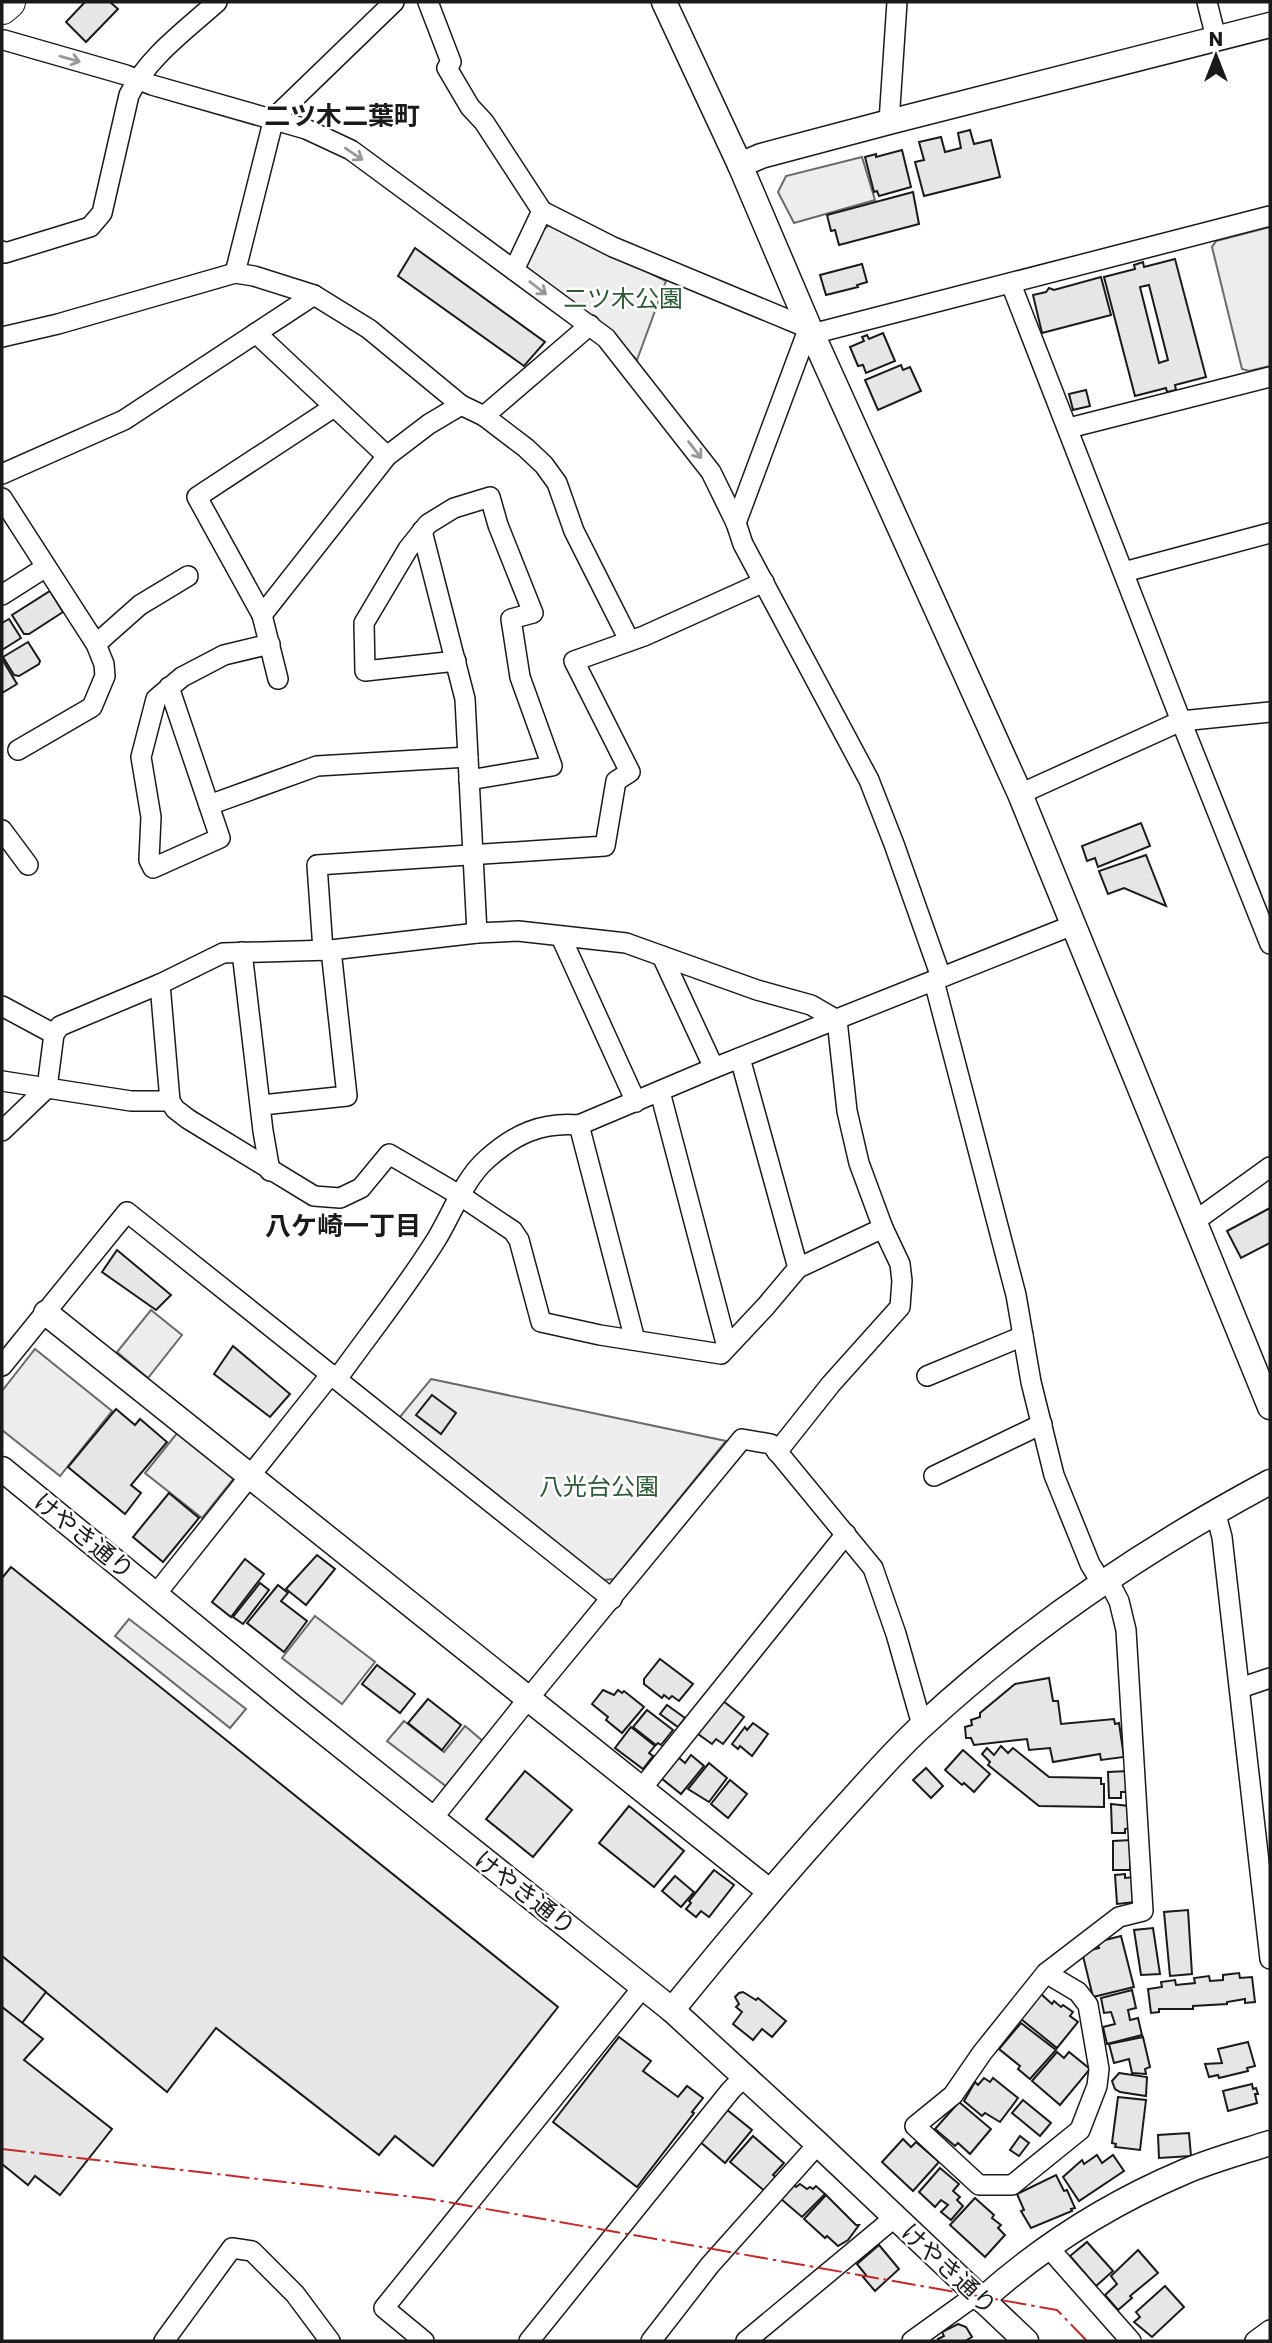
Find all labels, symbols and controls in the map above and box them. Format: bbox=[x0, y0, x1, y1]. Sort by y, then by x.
north arrow bbox=[1181, 21, 1251, 91]
text: N bbox=[1209, 26, 1223, 53]
one-way arrow bbox=[59, 54, 81, 67]
district label: 二ツ木二葉町 bbox=[264, 98, 420, 134]
one-way arrow bbox=[344, 147, 364, 161]
one-way arrow bbox=[528, 281, 546, 296]
park label: 二ツ木公園 bbox=[563, 282, 683, 315]
one-way arrow bbox=[687, 440, 702, 459]
district label: 八ケ崎一丁目 bbox=[265, 1208, 421, 1244]
park label: 八光台公園 bbox=[539, 1470, 659, 1503]
street label: けやき通り bbox=[27, 1485, 141, 1587]
street label: けやき通り bbox=[468, 1843, 582, 1943]
street label: けやき通り bbox=[894, 2216, 1004, 2322]

